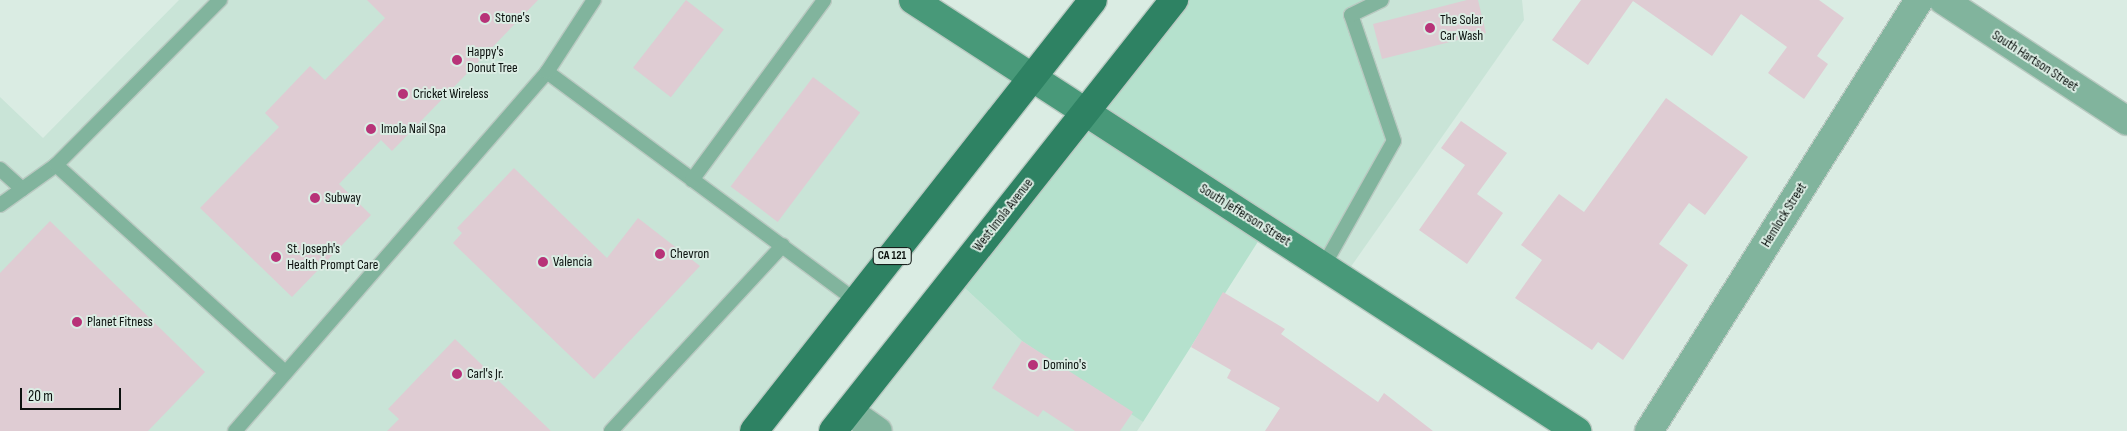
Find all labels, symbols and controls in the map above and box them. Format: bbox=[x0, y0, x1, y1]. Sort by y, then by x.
place label: Stone's bbox=[495, 10, 530, 26]
marker: Stone's bbox=[479, 12, 491, 24]
place label: The Solar Car Wash bbox=[1440, 12, 1483, 44]
marker: The Solar Car Wash bbox=[1424, 22, 1436, 34]
street label: South Hartson Street bbox=[1989, 27, 2081, 95]
place label: Happy's Donut Tree bbox=[467, 44, 518, 76]
marker: Happy's Donut Tree bbox=[451, 54, 463, 66]
place label: Cricket Wireless bbox=[413, 86, 488, 102]
marker: Cricket Wireless bbox=[397, 88, 409, 100]
place label: Imola Nail Spa bbox=[381, 121, 446, 137]
marker: Imola Nail Spa bbox=[365, 123, 377, 135]
street label: West Imola Avenue bbox=[969, 175, 1037, 255]
street label: South Jefferson Street bbox=[1196, 180, 1294, 250]
street label: Hemlock Street bbox=[1758, 180, 1810, 250]
place label: Subway bbox=[325, 190, 361, 206]
marker: Subway bbox=[309, 192, 321, 204]
place label: St. Joseph's Health Prompt Care bbox=[287, 241, 378, 274]
place label: Chevron bbox=[670, 246, 709, 262]
road number: CA 121 bbox=[872, 247, 912, 266]
marker: Chevron bbox=[654, 248, 666, 260]
marker: St. Joseph's Health Prompt Care bbox=[269, 250, 283, 264]
place label: Valencia bbox=[553, 254, 592, 270]
marker: Valencia bbox=[537, 256, 549, 268]
place label: Planet Fitness bbox=[87, 314, 153, 330]
marker: Planet Fitness bbox=[71, 316, 83, 328]
place label: Domino's bbox=[1043, 357, 1086, 373]
marker: Domino's bbox=[1027, 359, 1039, 371]
place label: Carl's Jr. bbox=[467, 366, 504, 382]
marker: Carl's Jr. bbox=[451, 368, 463, 380]
scale bar bbox=[22, 378, 124, 410]
text: 20 m bbox=[28, 387, 53, 406]

